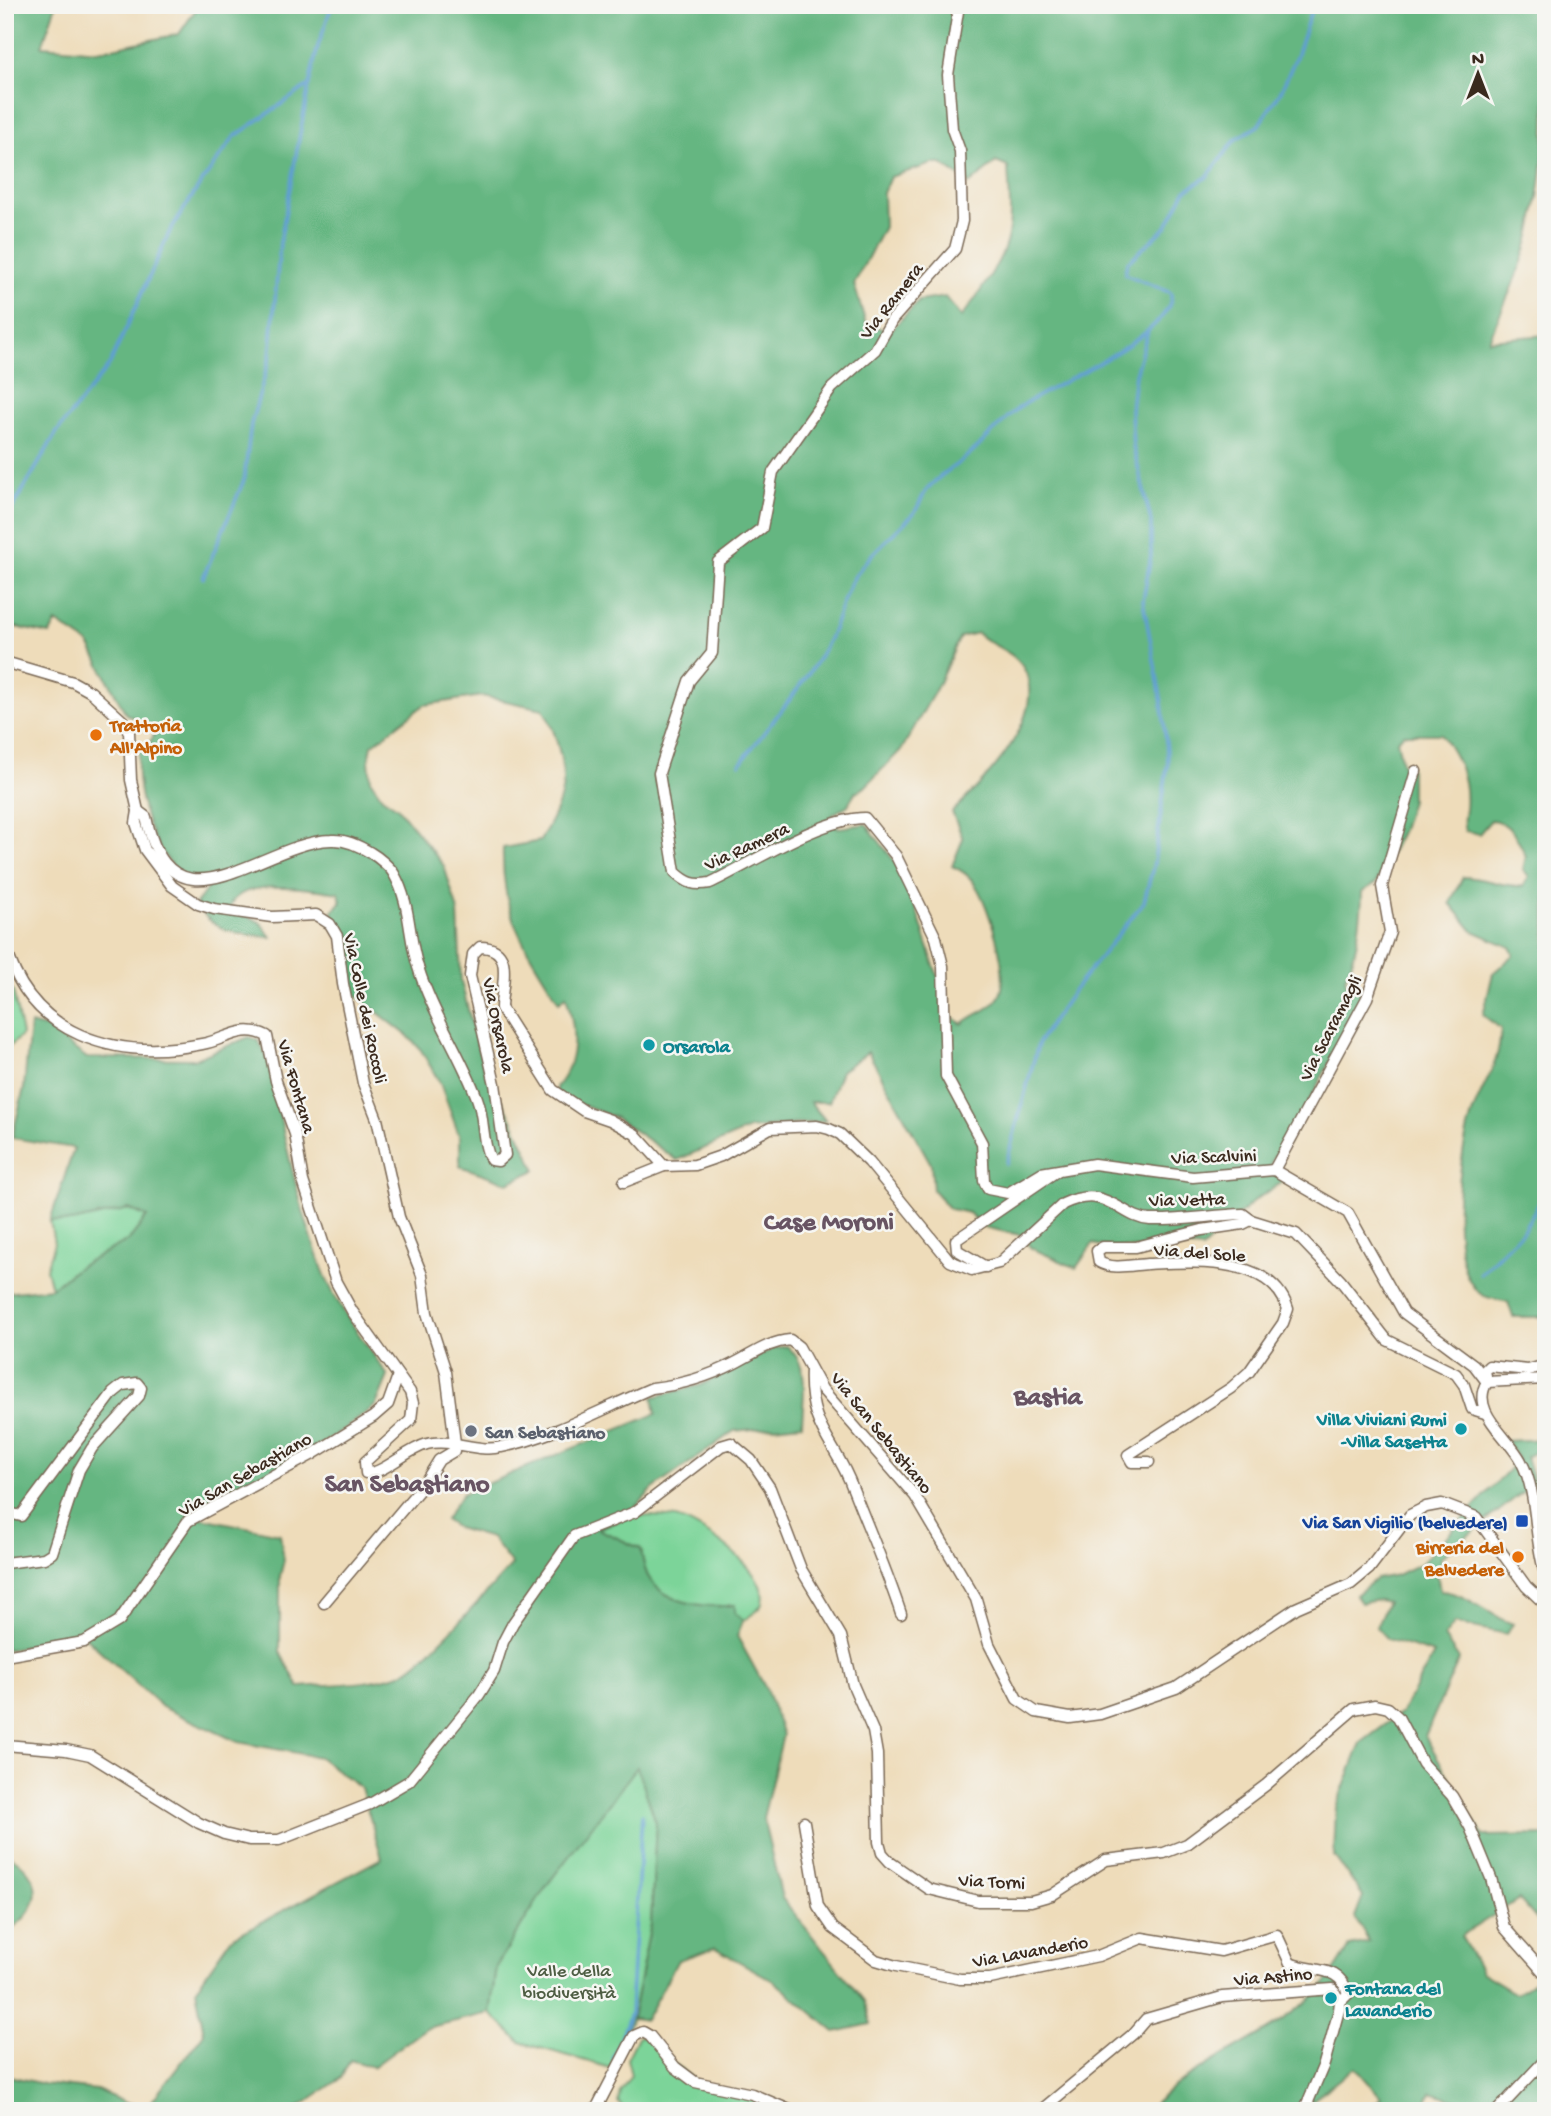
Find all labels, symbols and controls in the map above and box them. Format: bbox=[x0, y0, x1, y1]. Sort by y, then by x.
north arrow bbox=[1442, 38, 1512, 108]
text: N bbox=[1472, 49, 1484, 72]
street label: Via Ramera bbox=[855, 258, 931, 346]
place label: Trattoria All'Alpino bbox=[108, 716, 183, 761]
marker: Trattoria All'Alpino bbox=[88, 727, 104, 743]
street label: Via Ramera bbox=[701, 818, 795, 878]
street label: Via Colle dei Roccoli bbox=[336, 931, 391, 1086]
street label: Via Scaramagli bbox=[1295, 972, 1369, 1086]
street label: Via Orsarola bbox=[475, 975, 518, 1077]
street label: Via Fontana bbox=[270, 1037, 319, 1138]
marker: Orsarola bbox=[641, 1037, 657, 1053]
place label: Orsarola bbox=[663, 1037, 731, 1060]
street label: Via Scalvini bbox=[1170, 1146, 1257, 1172]
street label: Via Vetta bbox=[1148, 1189, 1227, 1214]
district label: Case Moroni bbox=[764, 1209, 894, 1240]
street label: Via del Sole bbox=[1152, 1240, 1247, 1269]
street label: Via San Sebastiano bbox=[823, 1368, 937, 1500]
district label: Bastia bbox=[1013, 1384, 1084, 1415]
place label: Villa Viviani Rumi -Villa Sasetta bbox=[1316, 1410, 1448, 1455]
marker: Villa Viviani Rumi -Villa Sasetta bbox=[1453, 1421, 1469, 1437]
marker: San Sebastiano bbox=[463, 1423, 479, 1439]
place label: San Sebastiano bbox=[485, 1423, 606, 1446]
street label: Via San Sebastiano bbox=[174, 1428, 317, 1524]
district label: San Sebastiano bbox=[325, 1471, 490, 1502]
place label: Via San Vigilio (belvedere) bbox=[1302, 1513, 1508, 1536]
marker: Via San Vigilio (belvedere) bbox=[1514, 1513, 1530, 1529]
place label: Birreria del Belvedere bbox=[1415, 1538, 1505, 1583]
marker: Birreria del Belvedere bbox=[1510, 1549, 1526, 1565]
street label: Via Torni bbox=[957, 1870, 1026, 1897]
street label: Via Lavanderio bbox=[970, 1932, 1090, 1975]
park label: Valle della biodiversità bbox=[522, 1961, 617, 2006]
street label: Via Astino bbox=[1232, 1964, 1314, 1993]
place label: Fontana del Lavanderio bbox=[1344, 1979, 1441, 2024]
marker: Fontana del Lavanderio bbox=[1323, 1990, 1339, 2006]

